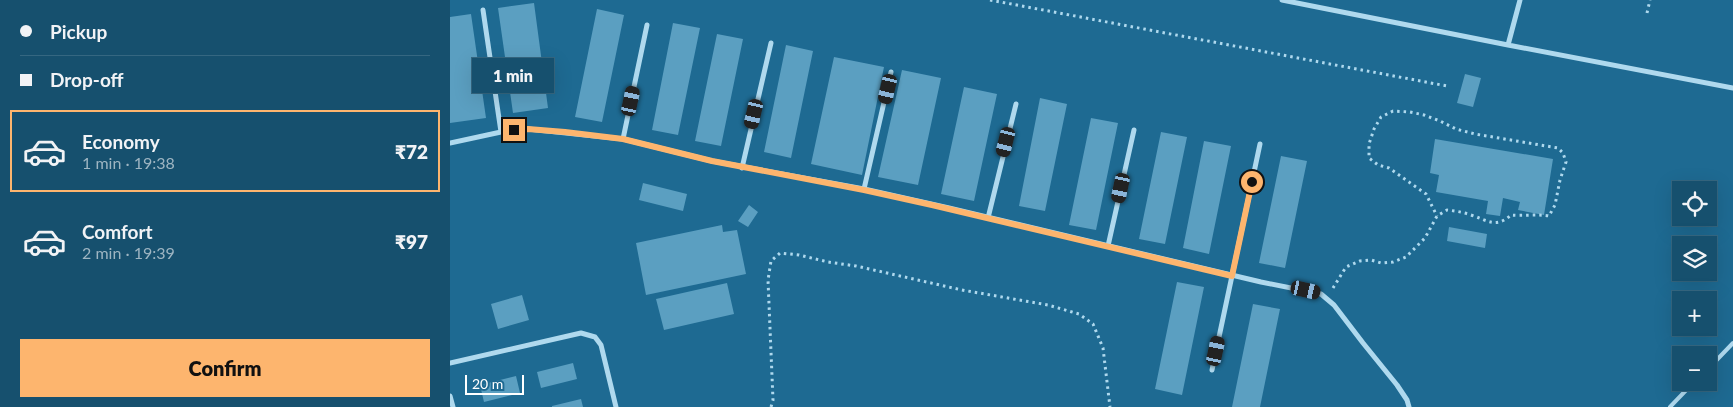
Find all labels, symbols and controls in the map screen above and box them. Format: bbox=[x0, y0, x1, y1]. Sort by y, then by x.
text: Pickup bbox=[50, 20, 107, 43]
callout: 1 min bbox=[473, 58, 555, 92]
text: 1 min bbox=[493, 66, 533, 85]
text: Drop-off bbox=[50, 68, 124, 91]
car bbox=[877, 73, 898, 105]
car bbox=[620, 85, 641, 117]
car bbox=[743, 98, 764, 130]
route end bbox=[503, 119, 525, 141]
car bbox=[995, 126, 1016, 158]
icon: car bbox=[22, 129, 67, 174]
text: Economy bbox=[82, 130, 160, 153]
text: ₹72 bbox=[395, 140, 428, 163]
text: 1 min · 19:38 bbox=[82, 153, 175, 172]
route start bbox=[1241, 171, 1263, 193]
car bbox=[1110, 172, 1131, 204]
map controls bbox=[1672, 181, 1717, 391]
button: locate bbox=[1672, 181, 1717, 226]
icon: car bbox=[22, 219, 67, 264]
text: Comfort bbox=[82, 220, 153, 243]
text: ₹97 bbox=[395, 230, 428, 253]
button: layers bbox=[1672, 236, 1717, 281]
text: 2 min · 19:39 bbox=[82, 243, 175, 262]
car bbox=[1289, 279, 1322, 301]
button: + bbox=[1672, 291, 1717, 336]
car bbox=[1205, 335, 1226, 367]
button: Confirm bbox=[20, 339, 430, 397]
button: − bbox=[1672, 346, 1717, 391]
scale bar bbox=[465, 372, 524, 395]
text: 20 m bbox=[472, 375, 503, 392]

